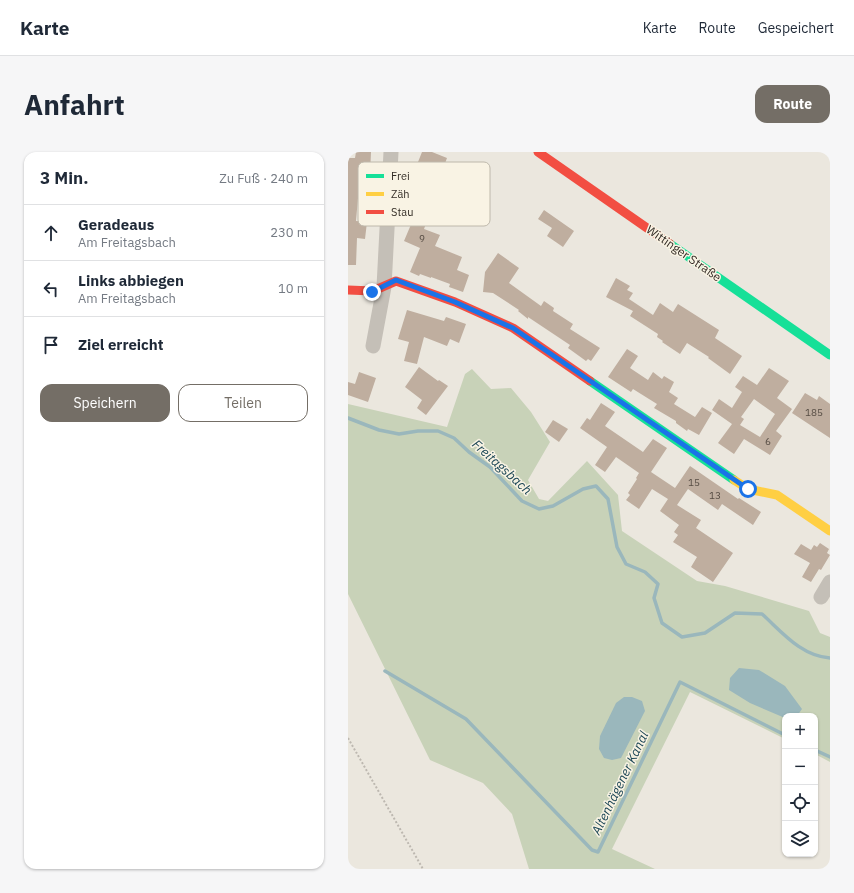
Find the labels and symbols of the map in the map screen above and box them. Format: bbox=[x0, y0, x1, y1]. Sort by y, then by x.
legend bbox=[358, 162, 490, 226]
text: Frei bbox=[391, 169, 410, 183]
text: Zäh bbox=[391, 187, 410, 201]
text: Stau bbox=[391, 205, 413, 219]
street label: Wittinger Straße bbox=[644, 222, 725, 285]
house number: 9 bbox=[419, 232, 425, 245]
route end bbox=[363, 283, 381, 301]
house number: 185 bbox=[805, 406, 823, 419]
house number: 6 bbox=[765, 435, 771, 448]
water label: Freitagsbach bbox=[469, 436, 535, 498]
house number: 15 bbox=[688, 476, 700, 489]
route start bbox=[739, 480, 757, 498]
house number: 13 bbox=[709, 489, 721, 502]
water label: Altenhägener Kanal bbox=[587, 728, 653, 838]

